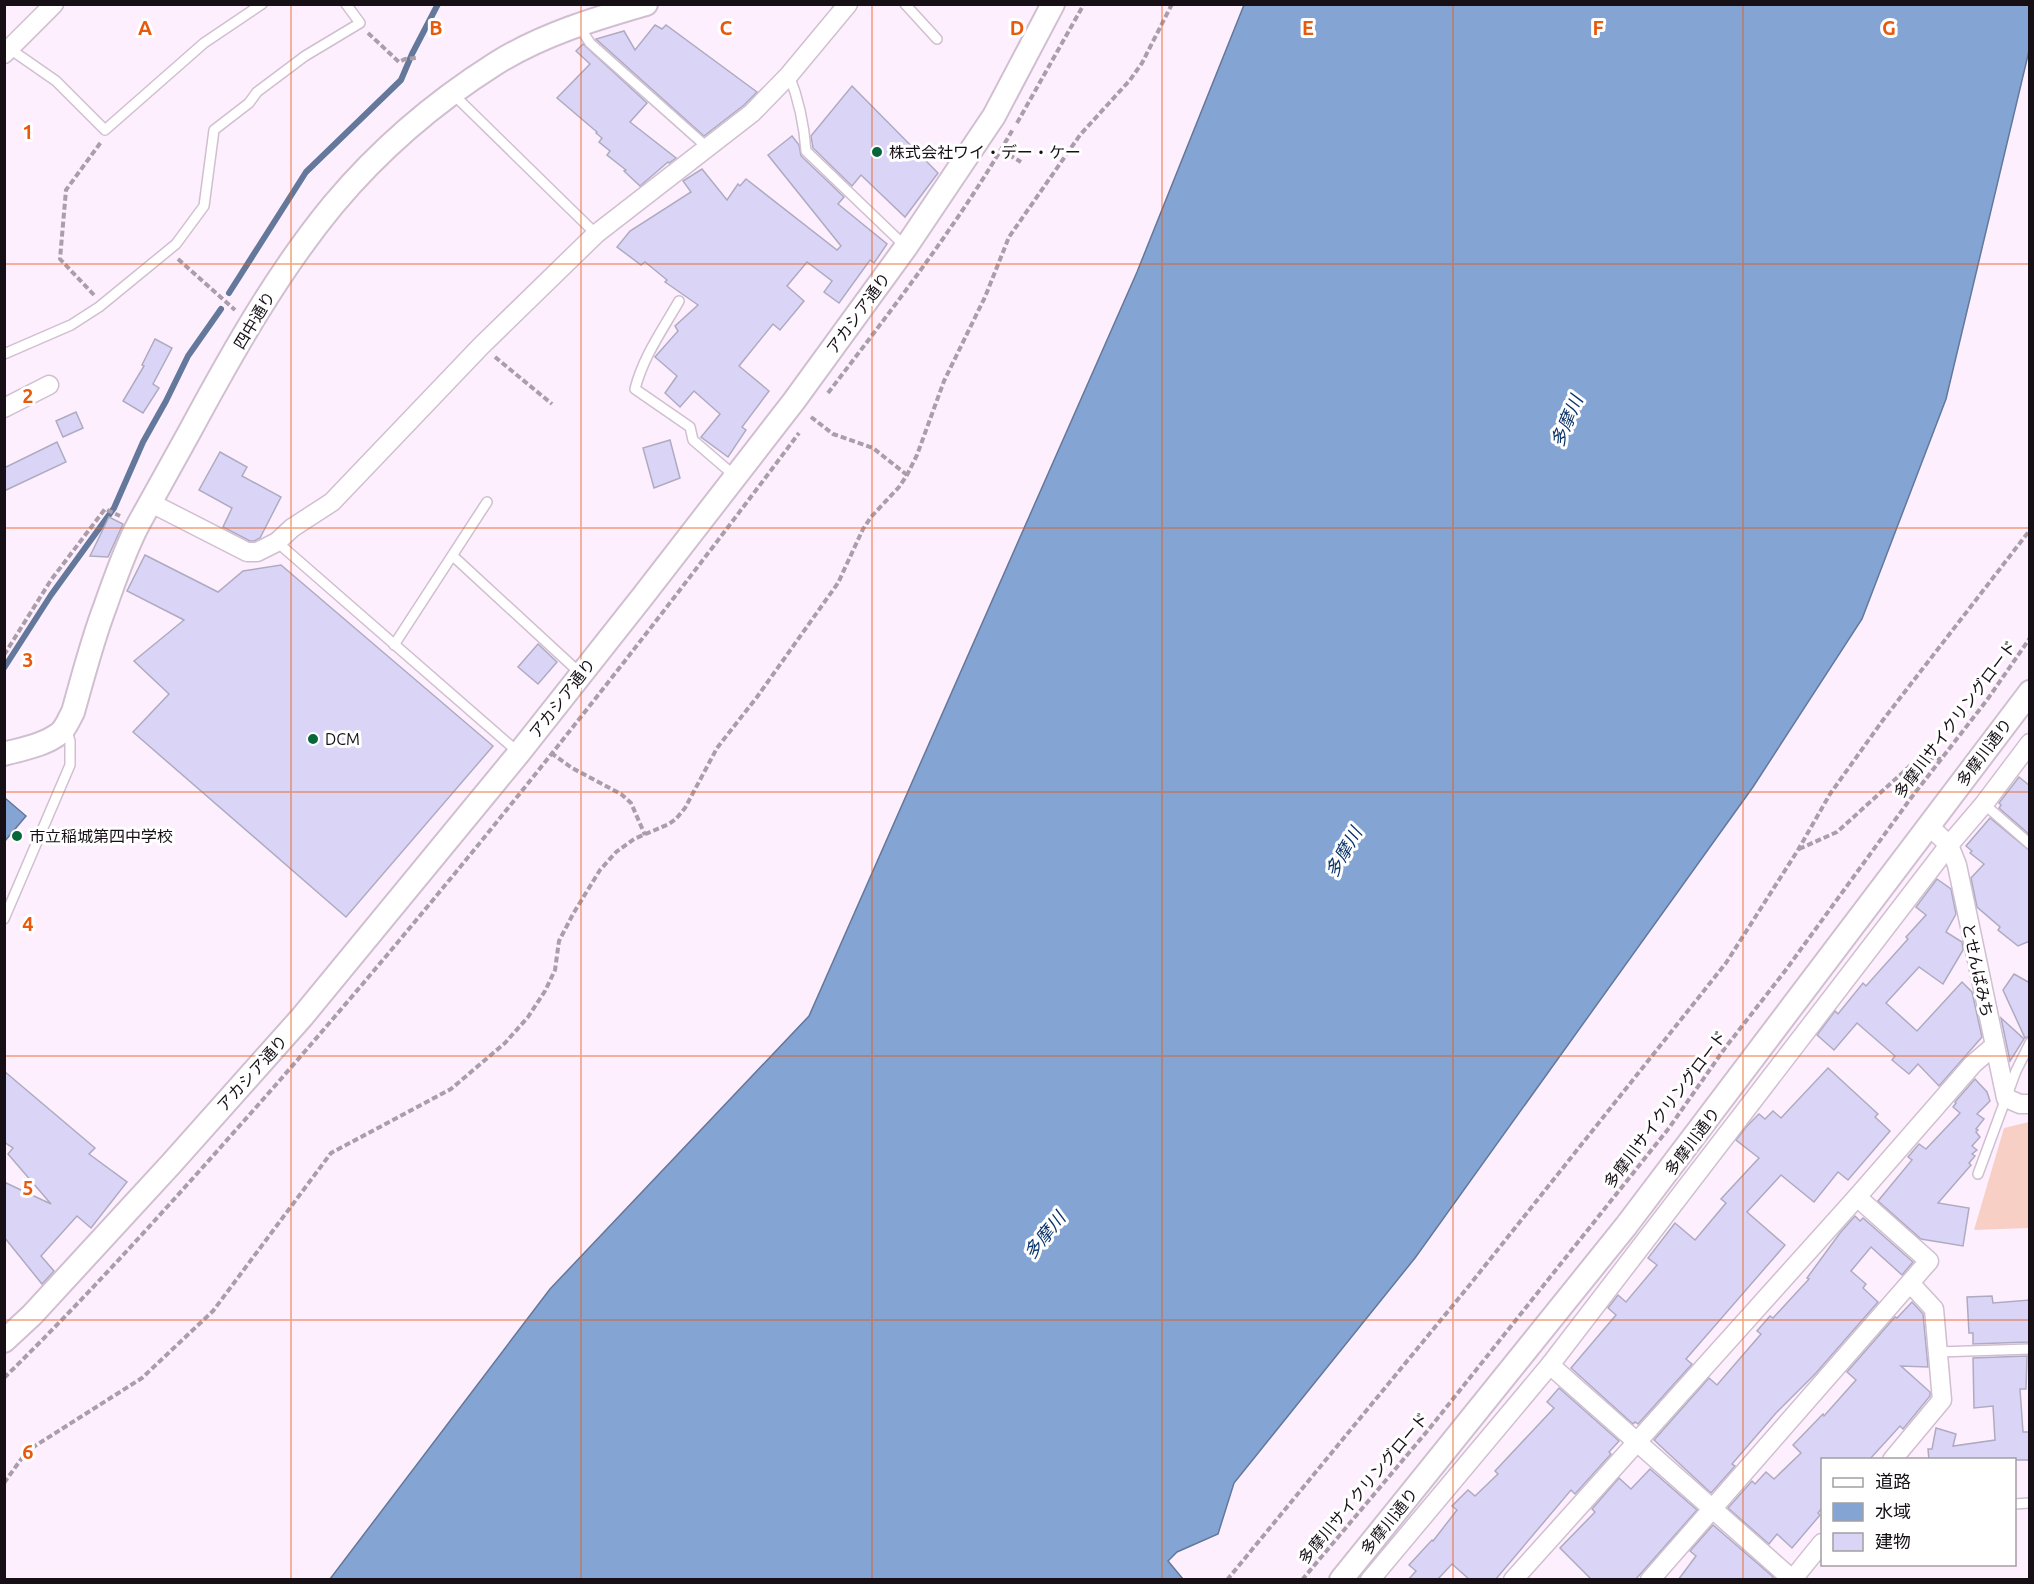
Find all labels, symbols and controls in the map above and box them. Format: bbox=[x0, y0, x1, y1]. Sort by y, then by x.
text: A bbox=[138, 16, 152, 39]
text: B bbox=[429, 16, 443, 39]
text: C bbox=[720, 16, 733, 39]
text: D bbox=[1010, 16, 1024, 39]
text: E bbox=[1302, 16, 1314, 39]
text: F bbox=[1592, 16, 1604, 39]
text: G bbox=[1882, 16, 1896, 39]
text: 1 bbox=[22, 120, 34, 143]
place label: 株式会社ワイ・デー・ケー bbox=[889, 143, 1081, 161]
marker: 株式会社ワイ・デー・ケー bbox=[870, 145, 884, 159]
street label: アカシア通り bbox=[823, 269, 893, 357]
street label: 四中通り bbox=[230, 288, 278, 352]
text: 2 bbox=[22, 384, 34, 407]
water label: 多摩川 bbox=[1546, 390, 1587, 450]
street label: 多摩川サイクリングロード bbox=[1890, 637, 2020, 801]
text: 3 bbox=[22, 648, 34, 671]
street label: アカシア通り bbox=[525, 655, 599, 741]
street label: 多摩川通り bbox=[1953, 715, 2015, 789]
place label: DCM bbox=[325, 730, 360, 748]
marker: DCM bbox=[306, 732, 320, 746]
water label: 多摩川 bbox=[1321, 822, 1366, 880]
place label: 市立稲城第四中学校 bbox=[29, 827, 173, 845]
marker: 市立稲城第四中学校 bbox=[10, 829, 24, 843]
text: 4 bbox=[22, 912, 34, 935]
street label: とせんばみち bbox=[1959, 921, 1997, 1019]
street label: 多摩川サイクリングロード bbox=[1600, 1027, 1730, 1191]
street label: アカシア通り bbox=[213, 1031, 291, 1115]
street label: 多摩川通り bbox=[1661, 1104, 1723, 1178]
text: 5 bbox=[22, 1176, 34, 1199]
water label: 多摩川 bbox=[1019, 1206, 1070, 1262]
street label: 多摩川サイクリングロード bbox=[1294, 1409, 1432, 1567]
text: 6 bbox=[22, 1440, 34, 1463]
legend bbox=[1821, 1458, 2016, 1566]
text: 道路 bbox=[1875, 1471, 1911, 1491]
street label: 多摩川通り bbox=[1357, 1484, 1421, 1558]
text: 水域 bbox=[1875, 1501, 1911, 1521]
text: 建物 bbox=[1875, 1531, 1911, 1551]

